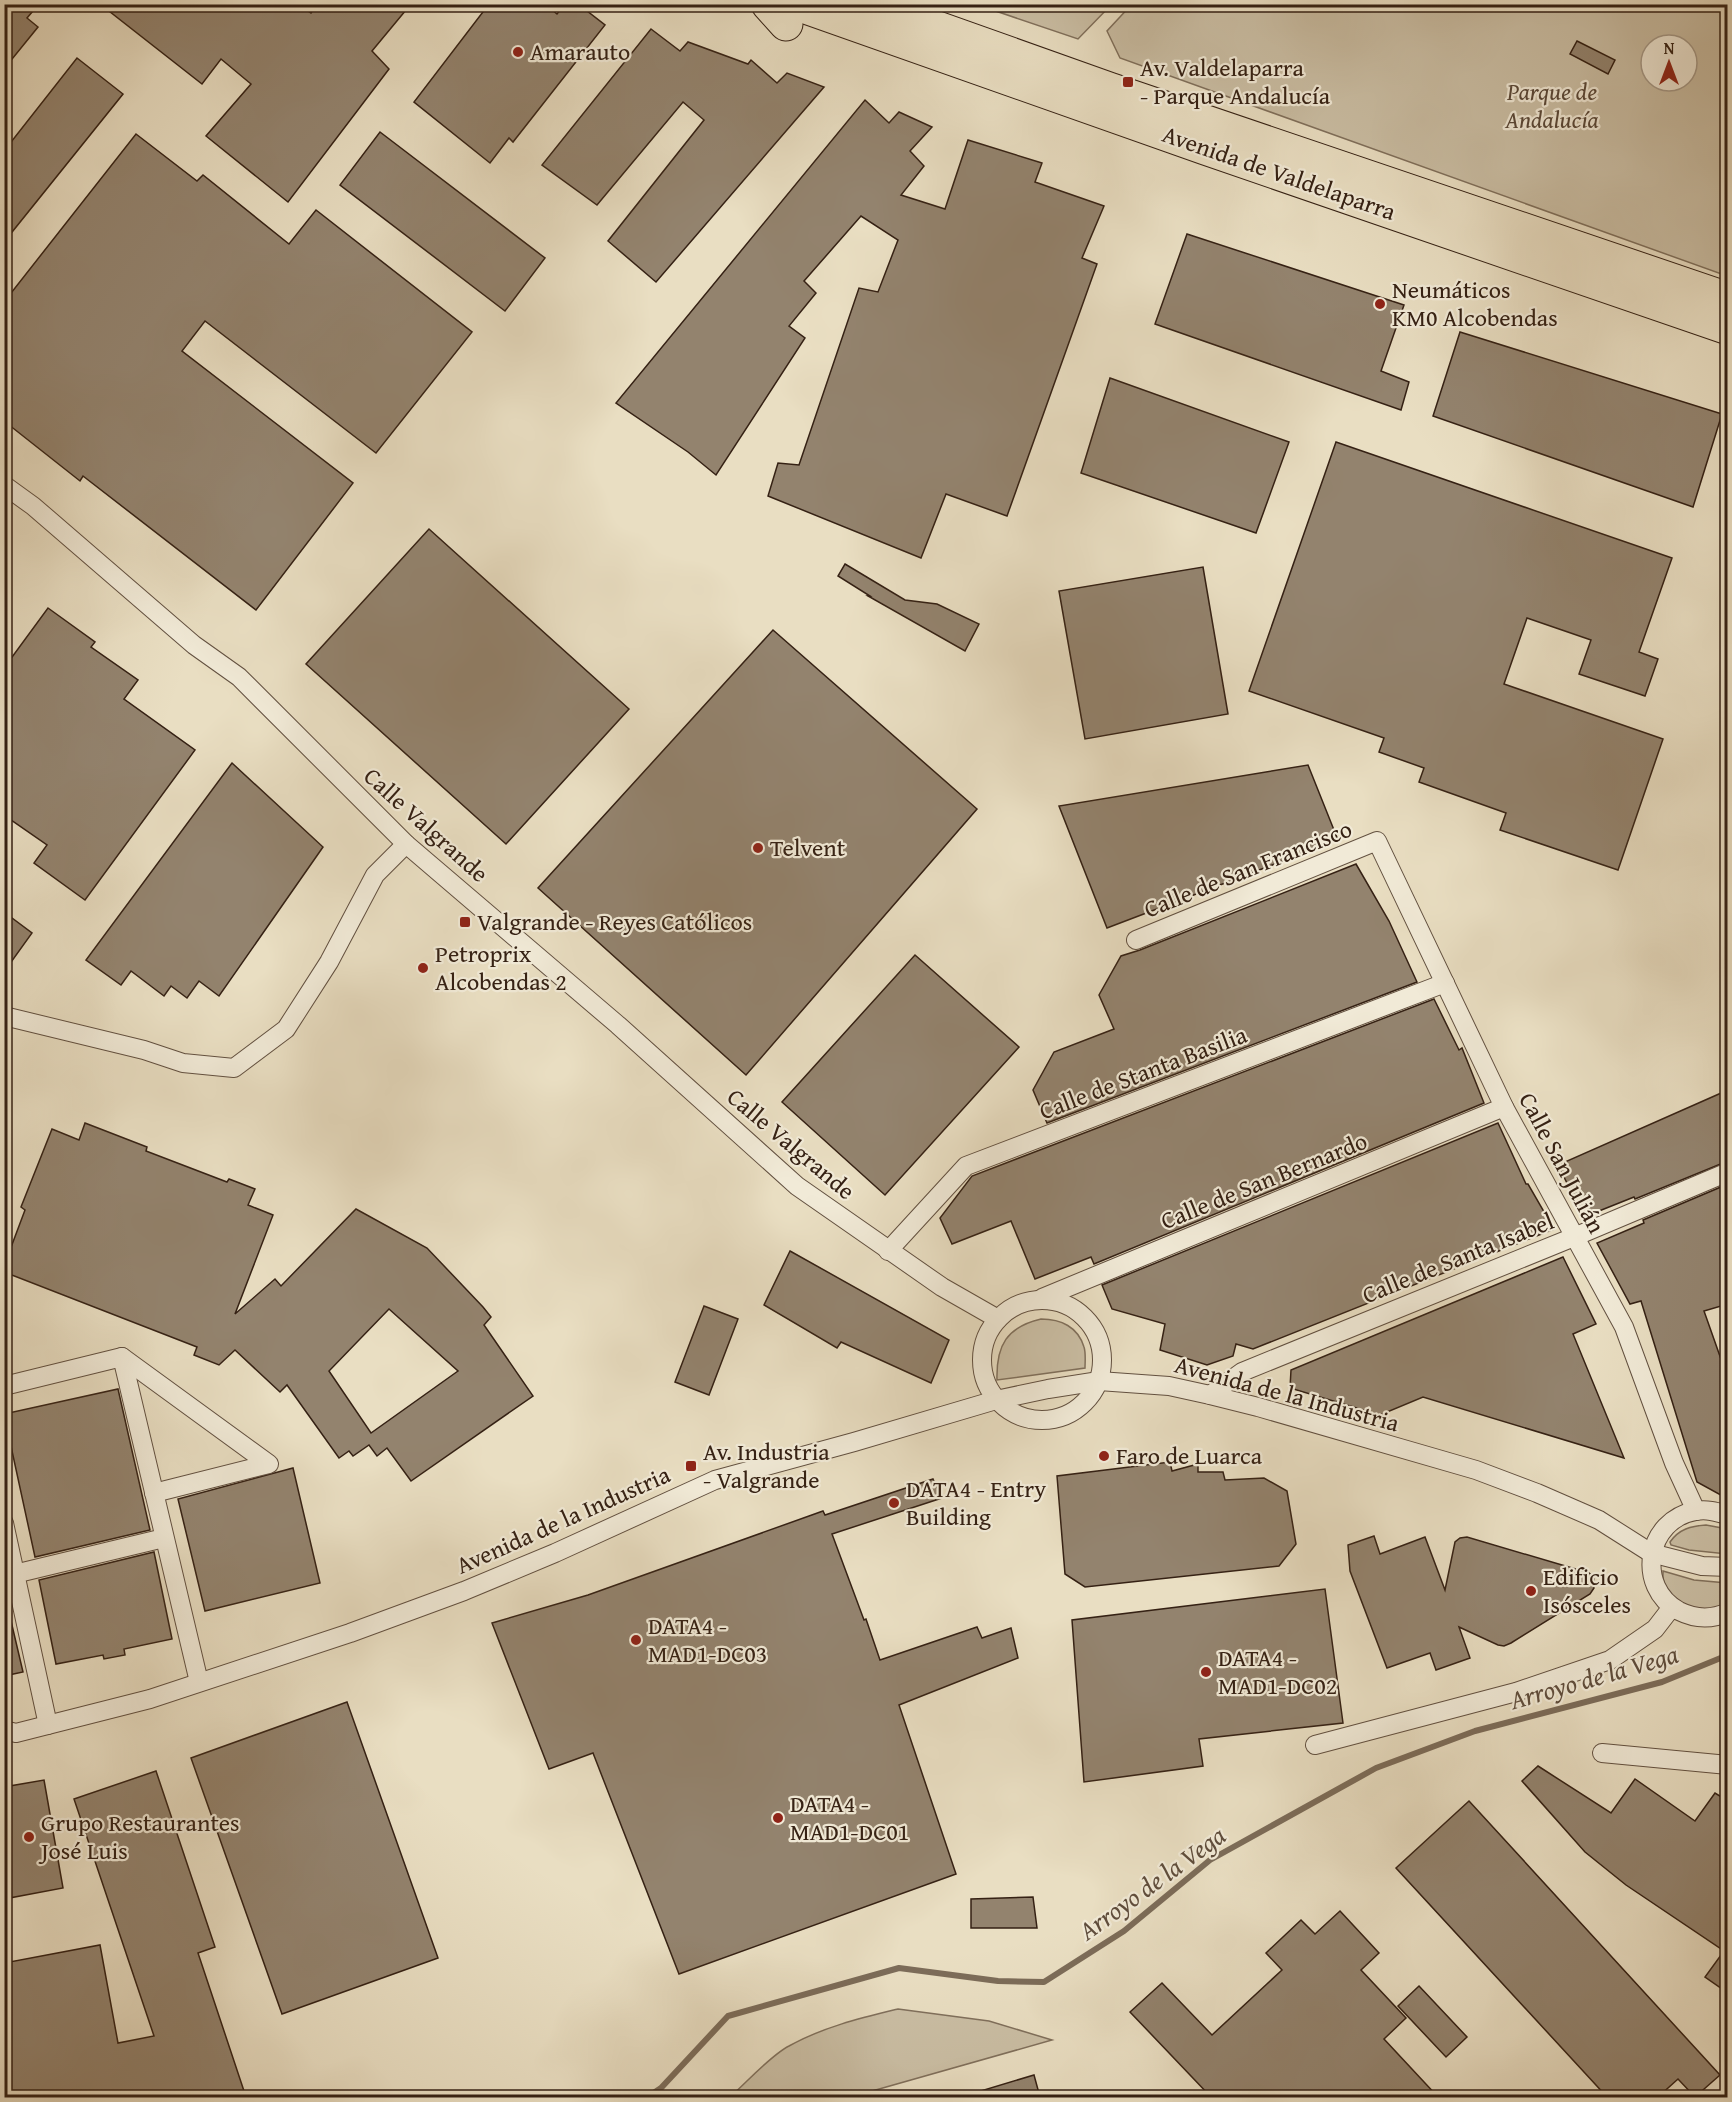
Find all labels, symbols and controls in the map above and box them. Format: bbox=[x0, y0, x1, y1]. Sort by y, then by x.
north arrow bbox=[1639, 33, 1699, 93]
place label: Amarauto bbox=[530, 34, 630, 69]
text: N bbox=[1664, 36, 1675, 60]
marker: Amarauto bbox=[511, 45, 525, 59]
place label: Av. Valdelaparra - Parque Andalucía bbox=[1140, 50, 1331, 113]
park label: Parque de Andalucía bbox=[1504, 74, 1599, 137]
marker: Av. Valdelaparra - Parque Andalucía bbox=[1121, 75, 1135, 89]
street label: Avenida de Valdelaparra bbox=[1158, 116, 1401, 229]
place label: Neumáticos KM0 Alcobendas bbox=[1392, 272, 1558, 335]
marker: Neumáticos KM0 Alcobendas bbox=[1373, 297, 1387, 311]
street label: Calle Valgrande bbox=[356, 759, 496, 890]
street label: Calle de San Francisco bbox=[1139, 811, 1357, 926]
place label: Telvent bbox=[770, 830, 846, 865]
marker: Telvent bbox=[751, 841, 765, 855]
place label: Valgrande - Reyes Católicos bbox=[477, 904, 752, 939]
marker: Valgrande - Reyes Católicos bbox=[458, 915, 472, 929]
place label: Petroprix Alcobendas 2 bbox=[435, 936, 567, 999]
marker: Petroprix Alcobendas 2 bbox=[416, 961, 430, 975]
street label: Calle de Stanta Basilia bbox=[1034, 1017, 1252, 1128]
street label: Calle Valgrande bbox=[720, 1080, 863, 1208]
street label: Calle San Julián bbox=[1511, 1086, 1615, 1240]
street label: Calle de San Bernardo bbox=[1155, 1123, 1372, 1238]
street label: Calle de Santa Isabel bbox=[1357, 1203, 1559, 1312]
street label: Avenida de la Industria bbox=[1171, 1347, 1404, 1440]
place label: Av. Industria - Valgrande bbox=[703, 1434, 830, 1497]
place label: Faro de Luarca bbox=[1116, 1438, 1263, 1473]
marker: Faro de Luarca bbox=[1097, 1449, 1111, 1463]
street label: Avenida de la Industria bbox=[450, 1456, 676, 1583]
marker: Av. Industria - Valgrande bbox=[684, 1459, 698, 1473]
place label: DATA4 - Entry Building bbox=[906, 1471, 1046, 1534]
marker: DATA4 - Entry Building bbox=[887, 1496, 901, 1510]
place label: Edificio Isósceles bbox=[1543, 1559, 1631, 1622]
marker: Edificio Isósceles bbox=[1524, 1584, 1538, 1598]
place label: DATA4 - MAD1-DC03 bbox=[648, 1608, 767, 1671]
marker: DATA4 - MAD1-DC03 bbox=[629, 1633, 643, 1647]
water label: Arroyo de la Vega bbox=[1504, 1634, 1683, 1719]
place label: DATA4 - MAD1-DC02 bbox=[1218, 1640, 1337, 1703]
marker: DATA4 - MAD1-DC02 bbox=[1199, 1665, 1213, 1679]
place label: DATA4 - MAD1-DC01 bbox=[790, 1786, 909, 1849]
place label: Grupo Restaurantes José Luis bbox=[38, 1805, 240, 1868]
marker: DATA4 - MAD1-DC01 bbox=[771, 1811, 785, 1825]
water label: Arroyo de la Vega bbox=[1069, 1816, 1233, 1950]
marker: Grupo Restaurantes José Luis bbox=[22, 1830, 36, 1844]

